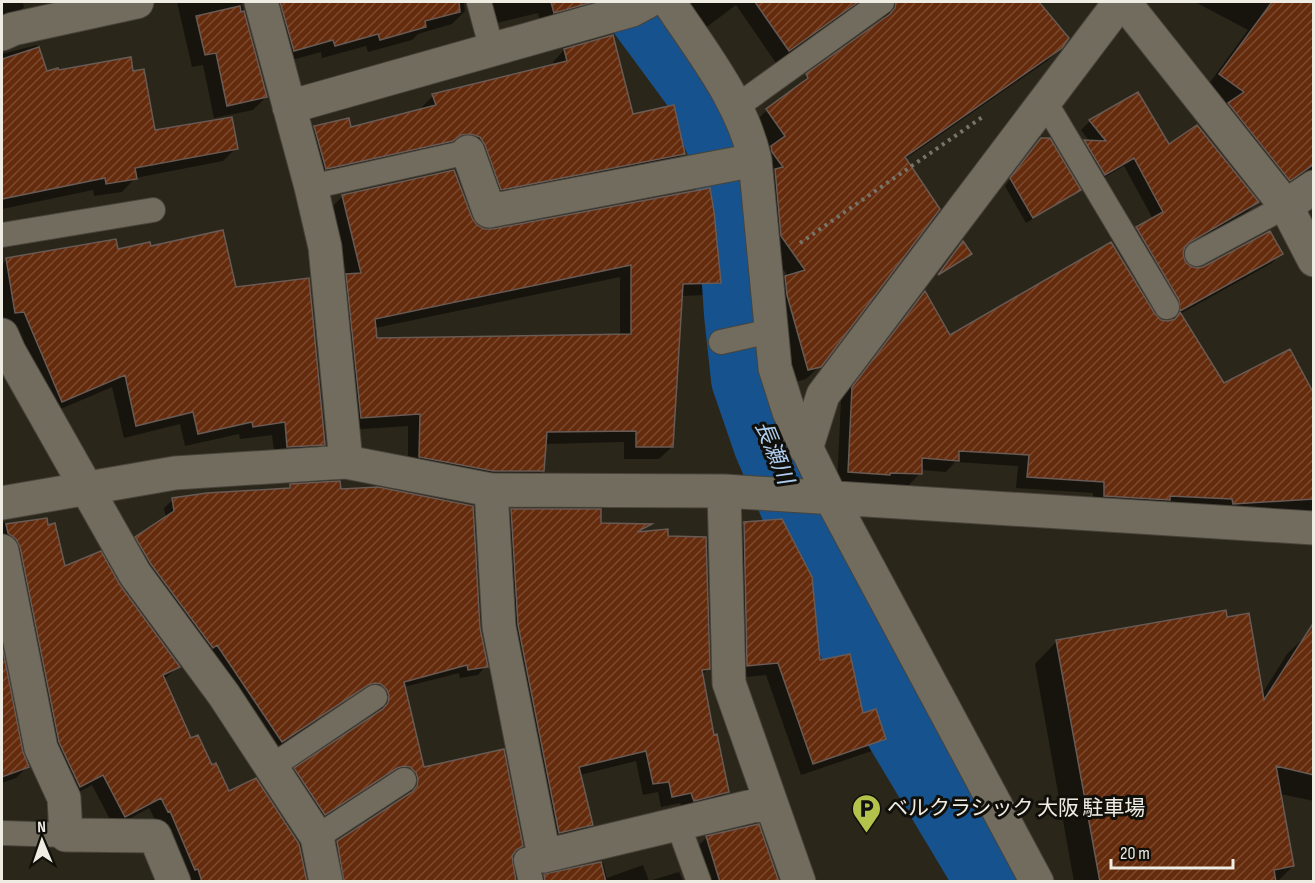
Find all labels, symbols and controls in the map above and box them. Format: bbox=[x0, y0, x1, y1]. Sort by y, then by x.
water label: 長瀬川 bbox=[749, 417, 799, 490]
parking icon: ベルクラシック 大阪 駐車場 bbox=[850, 792, 882, 834]
place label: ベルクラシック 大阪 駐車場 bbox=[887, 796, 1145, 821]
north arrow bbox=[12, 811, 72, 871]
text: N bbox=[37, 818, 46, 837]
scale bar bbox=[1111, 832, 1232, 870]
text: 20 m bbox=[1120, 843, 1150, 864]

